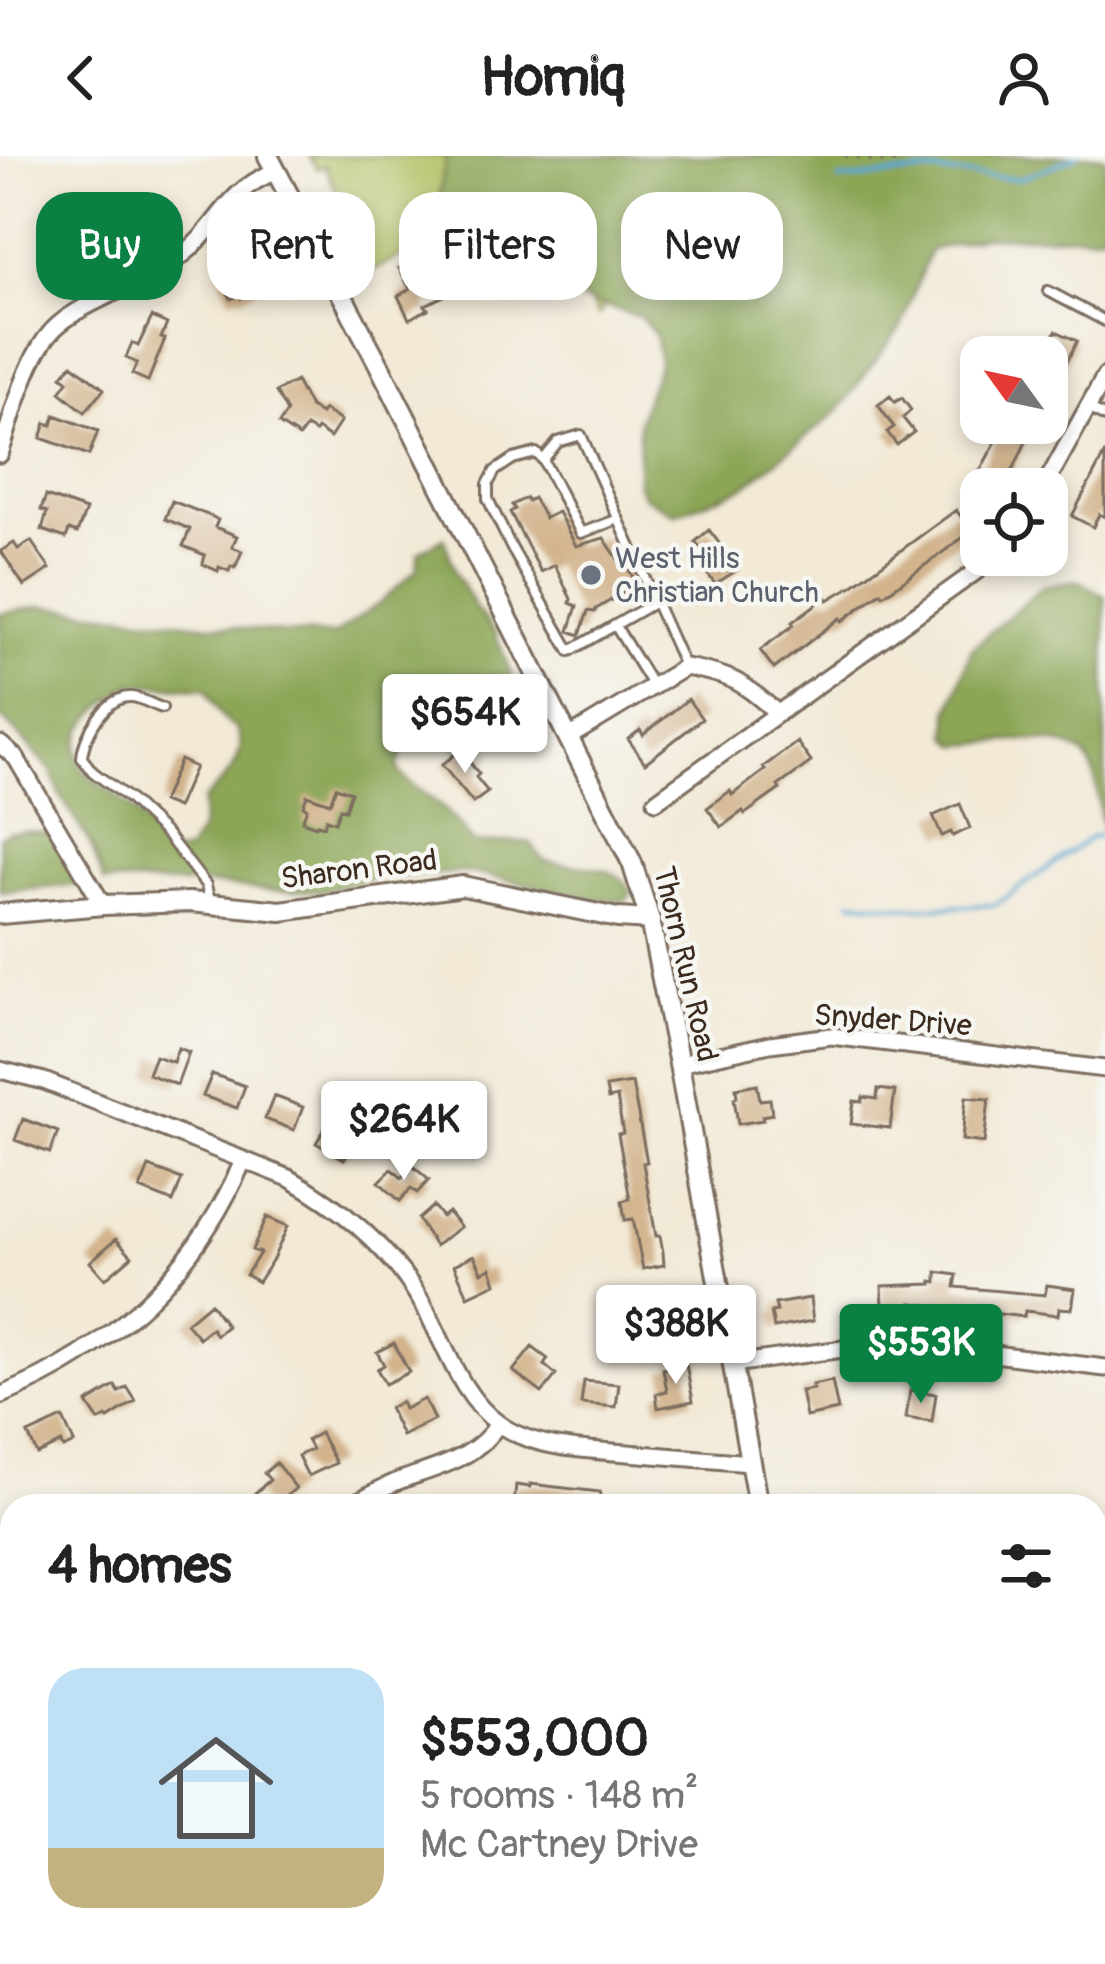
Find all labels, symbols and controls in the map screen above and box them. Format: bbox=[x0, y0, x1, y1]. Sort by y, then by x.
text: Homiq bbox=[480, 44, 625, 112]
icon: back bbox=[48, 45, 114, 111]
icon: person bbox=[991, 45, 1057, 111]
chip: Buy bbox=[36, 192, 183, 300]
chip: Rent bbox=[207, 192, 375, 300]
chip: Filters bbox=[399, 192, 597, 300]
chip: New bbox=[621, 192, 783, 300]
north arrow bbox=[960, 336, 1068, 444]
map controls bbox=[960, 336, 1068, 576]
button: locate bbox=[960, 468, 1068, 576]
place label: West Hills Christian Church bbox=[615, 540, 819, 611]
marker: West Hills Christian Church bbox=[578, 562, 604, 588]
pin: $654K bbox=[381, 674, 549, 776]
text: $654K bbox=[409, 688, 521, 737]
street label: Sharon Road bbox=[279, 842, 439, 897]
street label: Thorn Run Road bbox=[645, 863, 726, 1065]
street label: Snyder Drive bbox=[813, 997, 973, 1044]
pin: $264K bbox=[320, 1081, 488, 1183]
text: $264K bbox=[348, 1095, 460, 1144]
pin: $388K bbox=[592, 1285, 760, 1387]
text: $388K bbox=[623, 1299, 729, 1348]
pin: $553K bbox=[837, 1304, 1005, 1406]
text: $553K bbox=[867, 1318, 975, 1367]
icon: filters bbox=[993, 1533, 1059, 1599]
text: 4 homes bbox=[48, 1534, 232, 1598]
text: $553,000 bbox=[420, 1707, 649, 1771]
icon: home bbox=[144, 1716, 288, 1860]
text: 5 rooms · 148 m² bbox=[420, 1771, 698, 1820]
text: Mc Cartney Drive bbox=[420, 1820, 698, 1869]

